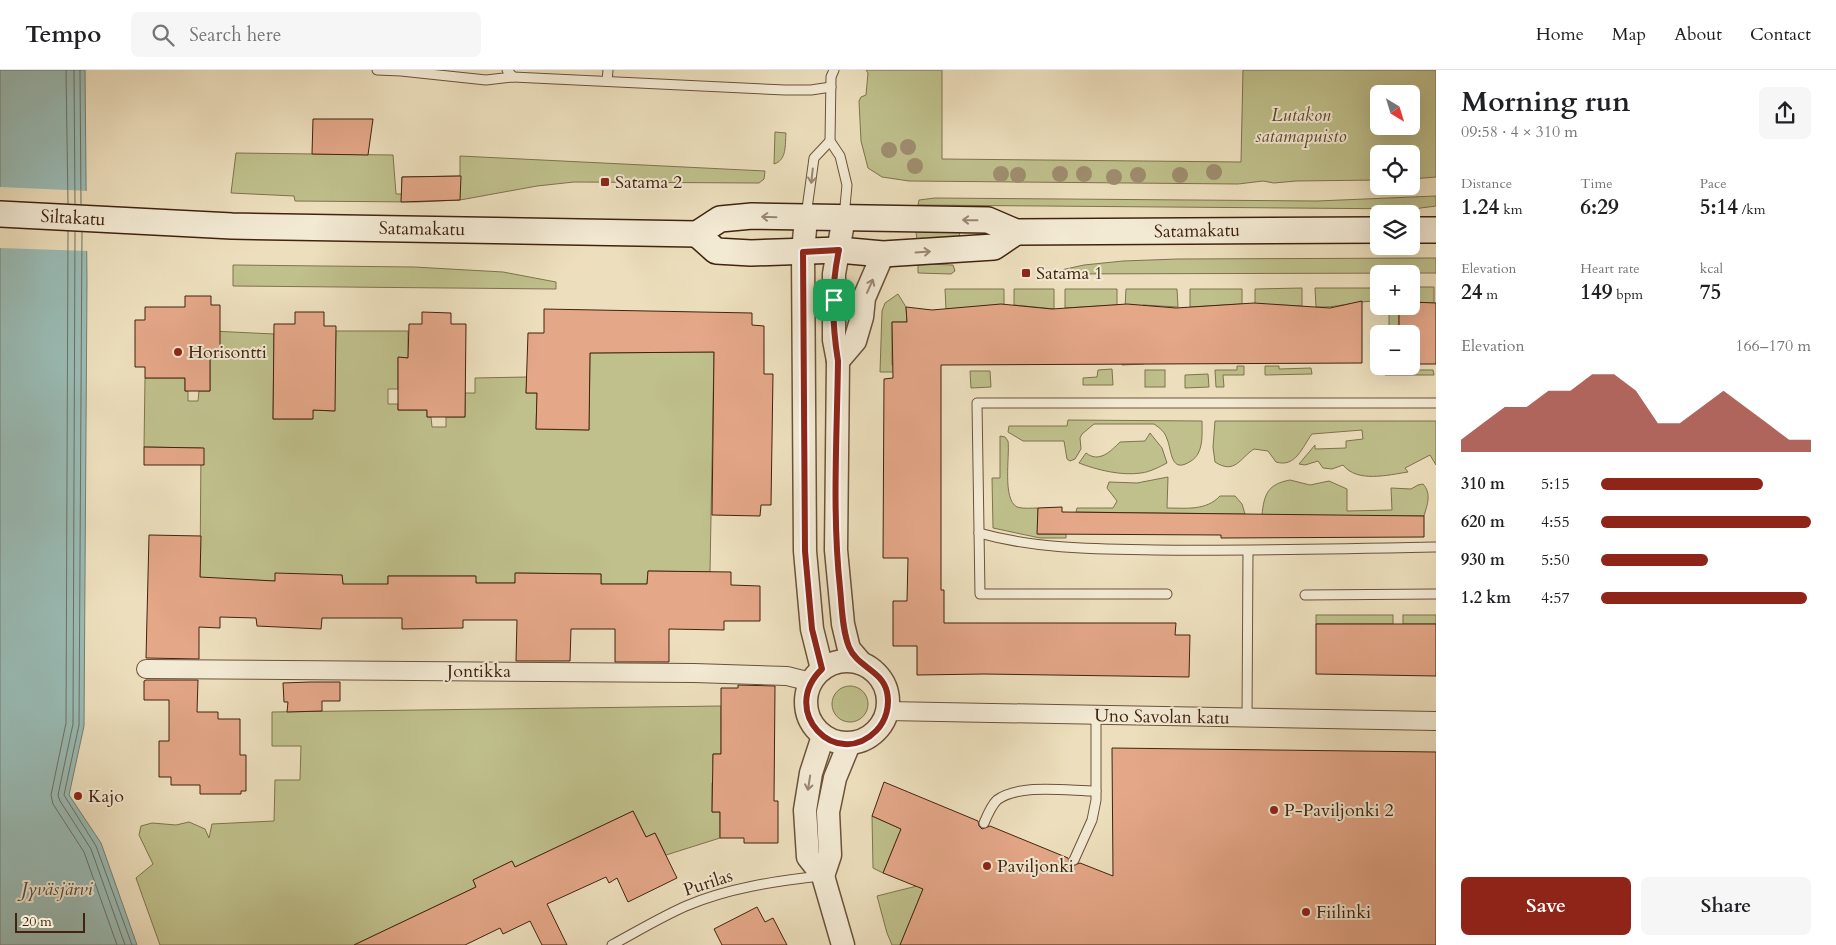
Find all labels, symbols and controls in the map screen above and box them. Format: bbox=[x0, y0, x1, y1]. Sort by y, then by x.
search box bbox=[131, 12, 481, 57]
text: Tempo bbox=[25, 18, 101, 51]
icon: search bbox=[149, 21, 177, 49]
text: Search here bbox=[189, 22, 281, 48]
text: Home bbox=[1536, 22, 1584, 47]
text: Map bbox=[1612, 22, 1646, 47]
text: About bbox=[1674, 22, 1722, 47]
text: Contact bbox=[1750, 22, 1811, 47]
text: Morning run bbox=[1461, 83, 1630, 121]
north arrow bbox=[1370, 85, 1420, 135]
map controls bbox=[1370, 85, 1420, 375]
button: share bbox=[1759, 87, 1811, 139]
park label: Lutakon satamapuisto bbox=[1255, 103, 1347, 149]
text: 09:58 · 4 × 310 m bbox=[1461, 121, 1578, 143]
button: locate bbox=[1370, 145, 1420, 195]
one-way arrow bbox=[807, 168, 817, 184]
place label: Satama 2 bbox=[615, 170, 682, 195]
text: Distance bbox=[1461, 174, 1512, 193]
text: Time bbox=[1580, 174, 1613, 193]
text: Pace bbox=[1700, 174, 1727, 193]
marker: Satama 2 bbox=[599, 176, 611, 188]
text: 1.24 bbox=[1461, 193, 1499, 222]
text: 6:29 bbox=[1580, 193, 1619, 222]
text: 5:14 bbox=[1700, 193, 1738, 222]
text: km bbox=[1499, 200, 1522, 219]
text: /km bbox=[1738, 200, 1766, 219]
street label: Siltakatu bbox=[40, 204, 106, 232]
button: layers bbox=[1370, 205, 1420, 255]
one-way arrow bbox=[761, 212, 777, 221]
one-way arrow bbox=[962, 215, 978, 225]
street label: Satamakatu bbox=[379, 216, 465, 242]
street label: Satamakatu bbox=[1154, 218, 1240, 244]
one-way arrow bbox=[914, 248, 930, 257]
text: Elevation bbox=[1461, 259, 1517, 278]
text: Heart rate bbox=[1580, 259, 1640, 278]
text: kcal bbox=[1700, 259, 1723, 278]
place label: Satama 1 bbox=[1036, 261, 1103, 286]
button: + bbox=[1370, 265, 1420, 315]
marker: Satama 1 bbox=[1020, 267, 1032, 279]
text: 24 bbox=[1461, 278, 1483, 307]
text: 149 bbox=[1580, 278, 1613, 307]
text: 75 bbox=[1700, 278, 1721, 307]
pin bbox=[813, 279, 855, 321]
one-way arrow bbox=[865, 279, 875, 294]
text: m bbox=[1483, 285, 1498, 304]
text: bpm bbox=[1613, 285, 1643, 304]
icon: arrive bbox=[820, 286, 848, 314]
button: − bbox=[1370, 325, 1420, 375]
text: Elevation bbox=[1461, 335, 1525, 357]
text: 166–170 m bbox=[1735, 335, 1811, 357]
place label: Horisontti bbox=[188, 340, 267, 365]
marker: Horisontti bbox=[172, 346, 184, 358]
text: 310 m bbox=[1461, 473, 1505, 495]
text: 5:15 bbox=[1541, 473, 1570, 495]
text: 620 m bbox=[1461, 511, 1505, 533]
text: 4:55 bbox=[1541, 511, 1570, 533]
text: 930 m bbox=[1461, 549, 1505, 571]
text: 5:50 bbox=[1541, 549, 1570, 571]
text: 1.2 km bbox=[1461, 587, 1511, 609]
text: 4:57 bbox=[1541, 587, 1570, 609]
street label: Jontikka bbox=[444, 659, 511, 684]
street label: Uno Savolan katu bbox=[1094, 703, 1230, 731]
one-way arrow bbox=[804, 774, 814, 790]
place label: Kajo bbox=[88, 784, 124, 809]
marker: Kajo bbox=[72, 790, 84, 802]
place label: P-Paviljonki 2 bbox=[1284, 798, 1394, 823]
marker: P-Paviljonki 2 bbox=[1268, 804, 1280, 816]
place label: Paviljonki bbox=[997, 854, 1074, 879]
marker: Paviljonki bbox=[981, 860, 993, 872]
street label: Purilas bbox=[680, 863, 736, 903]
water label: Jyväsjärvi bbox=[17, 876, 93, 902]
button: Save bbox=[1461, 877, 1631, 935]
button: Share bbox=[1641, 877, 1811, 935]
place label: Fiilinki bbox=[1316, 900, 1371, 925]
marker: Fiilinki bbox=[1300, 906, 1312, 918]
scale bar bbox=[15, 910, 85, 933]
text: 20 m bbox=[22, 912, 52, 931]

